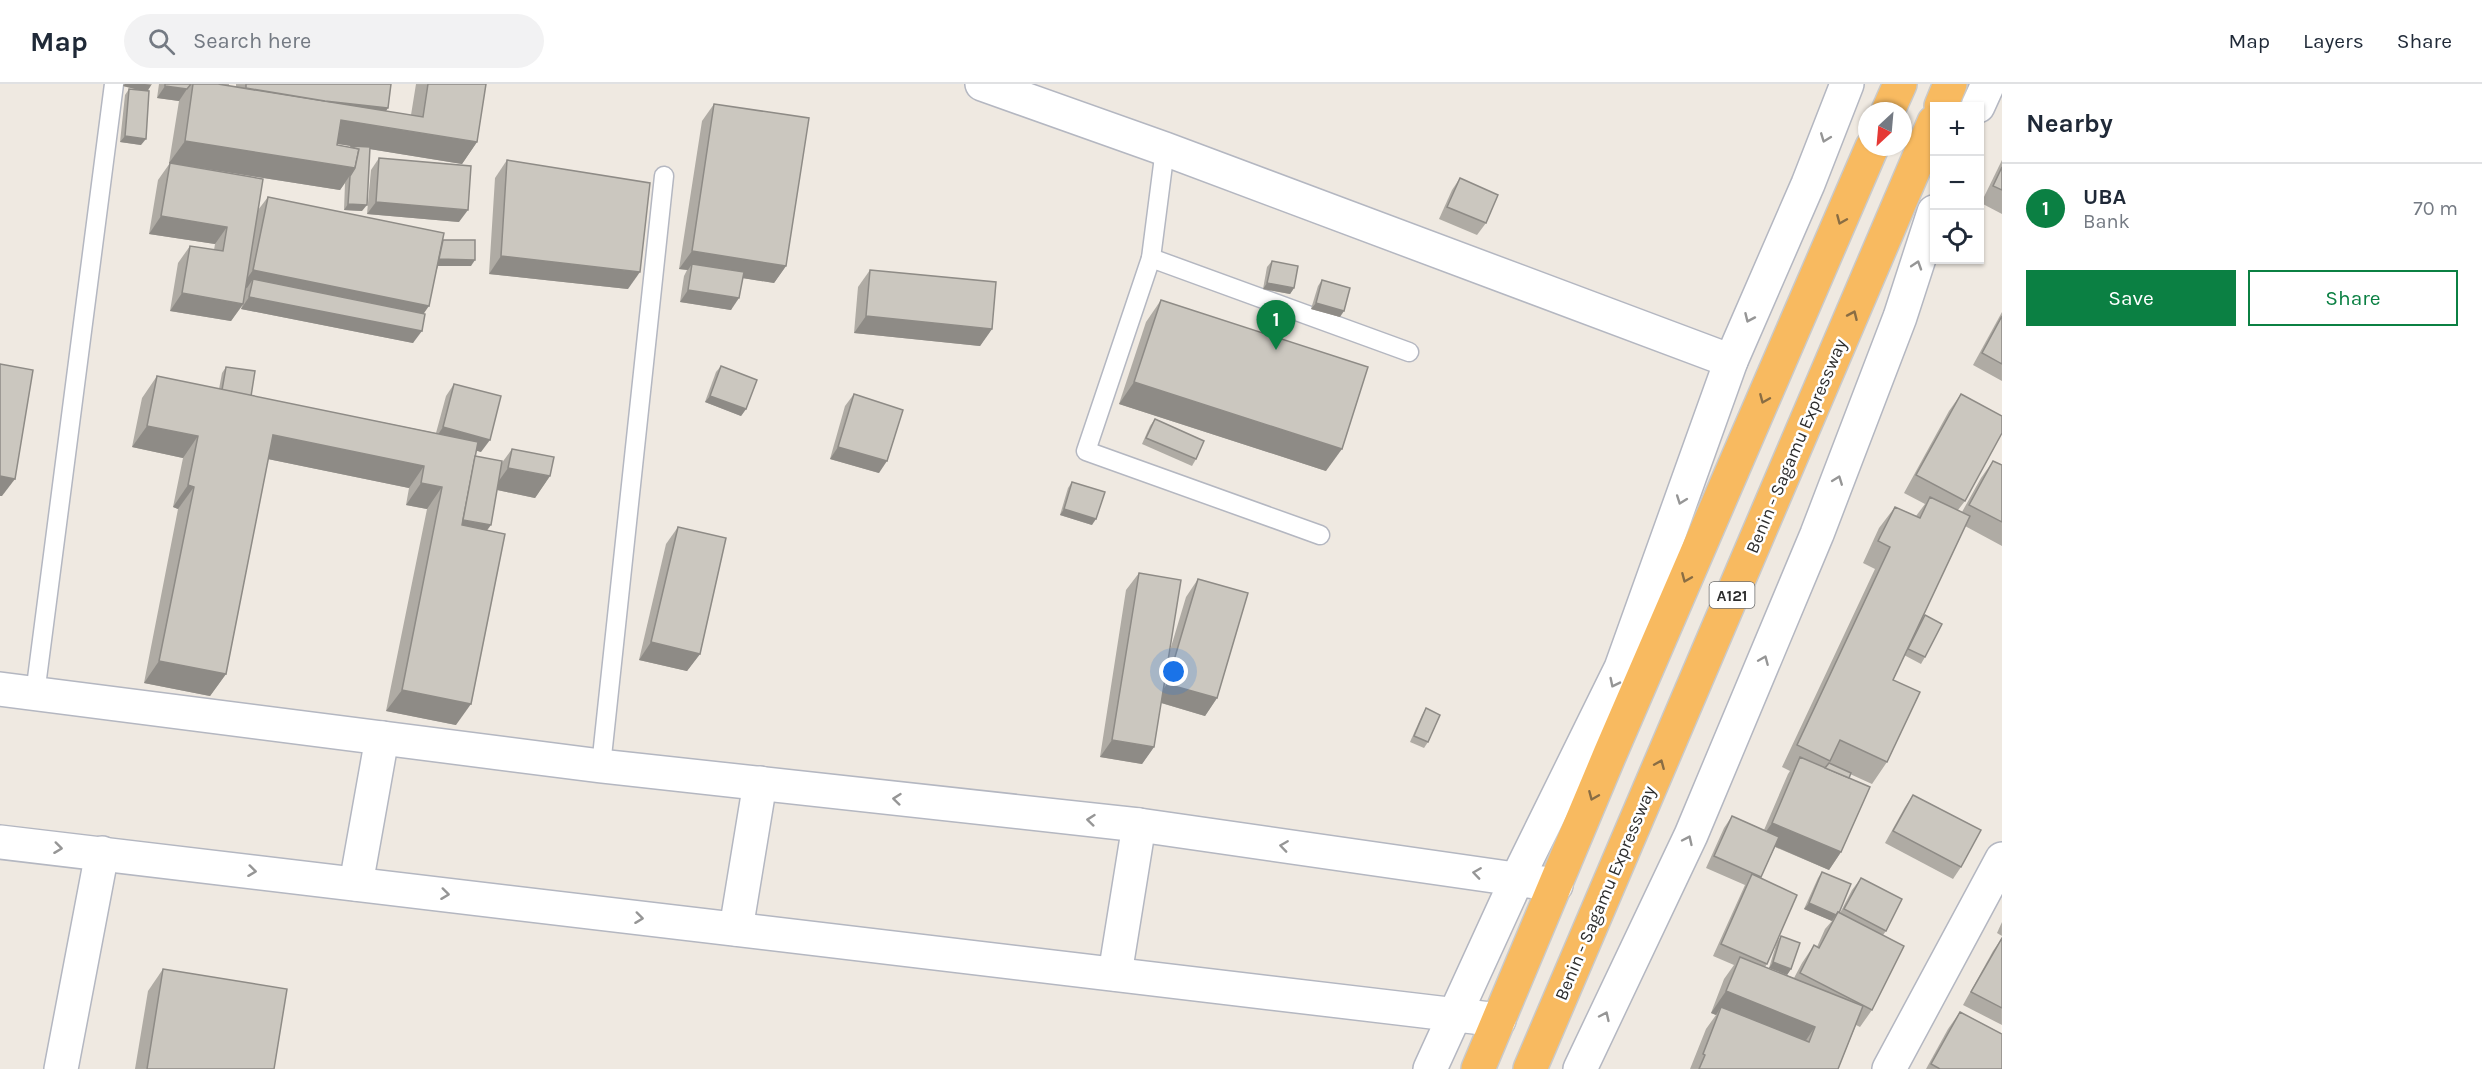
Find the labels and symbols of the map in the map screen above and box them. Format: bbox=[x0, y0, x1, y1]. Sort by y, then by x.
north arrow bbox=[1858, 102, 1912, 156]
one-way arrow bbox=[1820, 133, 1833, 143]
one-way arrow bbox=[1836, 214, 1848, 225]
one-way arrow bbox=[1910, 260, 1923, 271]
pin: 1 bbox=[1256, 300, 1296, 350]
one-way arrow bbox=[1846, 310, 1858, 321]
one-way arrow bbox=[1744, 312, 1756, 323]
street label: Benin - Sagamu Expressway bbox=[1741, 335, 1852, 557]
one-way arrow bbox=[1759, 393, 1771, 404]
one-way arrow bbox=[1831, 475, 1844, 486]
one-way arrow bbox=[1675, 495, 1688, 505]
one-way arrow bbox=[1681, 572, 1693, 583]
road number: A121 bbox=[1710, 582, 1754, 608]
one-way arrow bbox=[1757, 656, 1769, 667]
your location bbox=[1159, 657, 1188, 686]
one-way arrow bbox=[1609, 677, 1621, 688]
one-way arrow bbox=[1653, 759, 1665, 770]
street label: Benin - Sagamu Expressway bbox=[1550, 782, 1661, 1004]
one-way arrow bbox=[1588, 789, 1600, 800]
one-way arrow bbox=[892, 793, 901, 806]
one-way arrow bbox=[1086, 814, 1095, 827]
one-way arrow bbox=[1681, 835, 1693, 846]
one-way arrow bbox=[54, 841, 63, 854]
one-way arrow bbox=[1279, 841, 1288, 853]
one-way arrow bbox=[247, 864, 256, 877]
one-way arrow bbox=[1472, 868, 1482, 880]
one-way arrow bbox=[441, 888, 450, 900]
one-way arrow bbox=[634, 911, 644, 923]
one-way arrow bbox=[1597, 1012, 1609, 1023]

